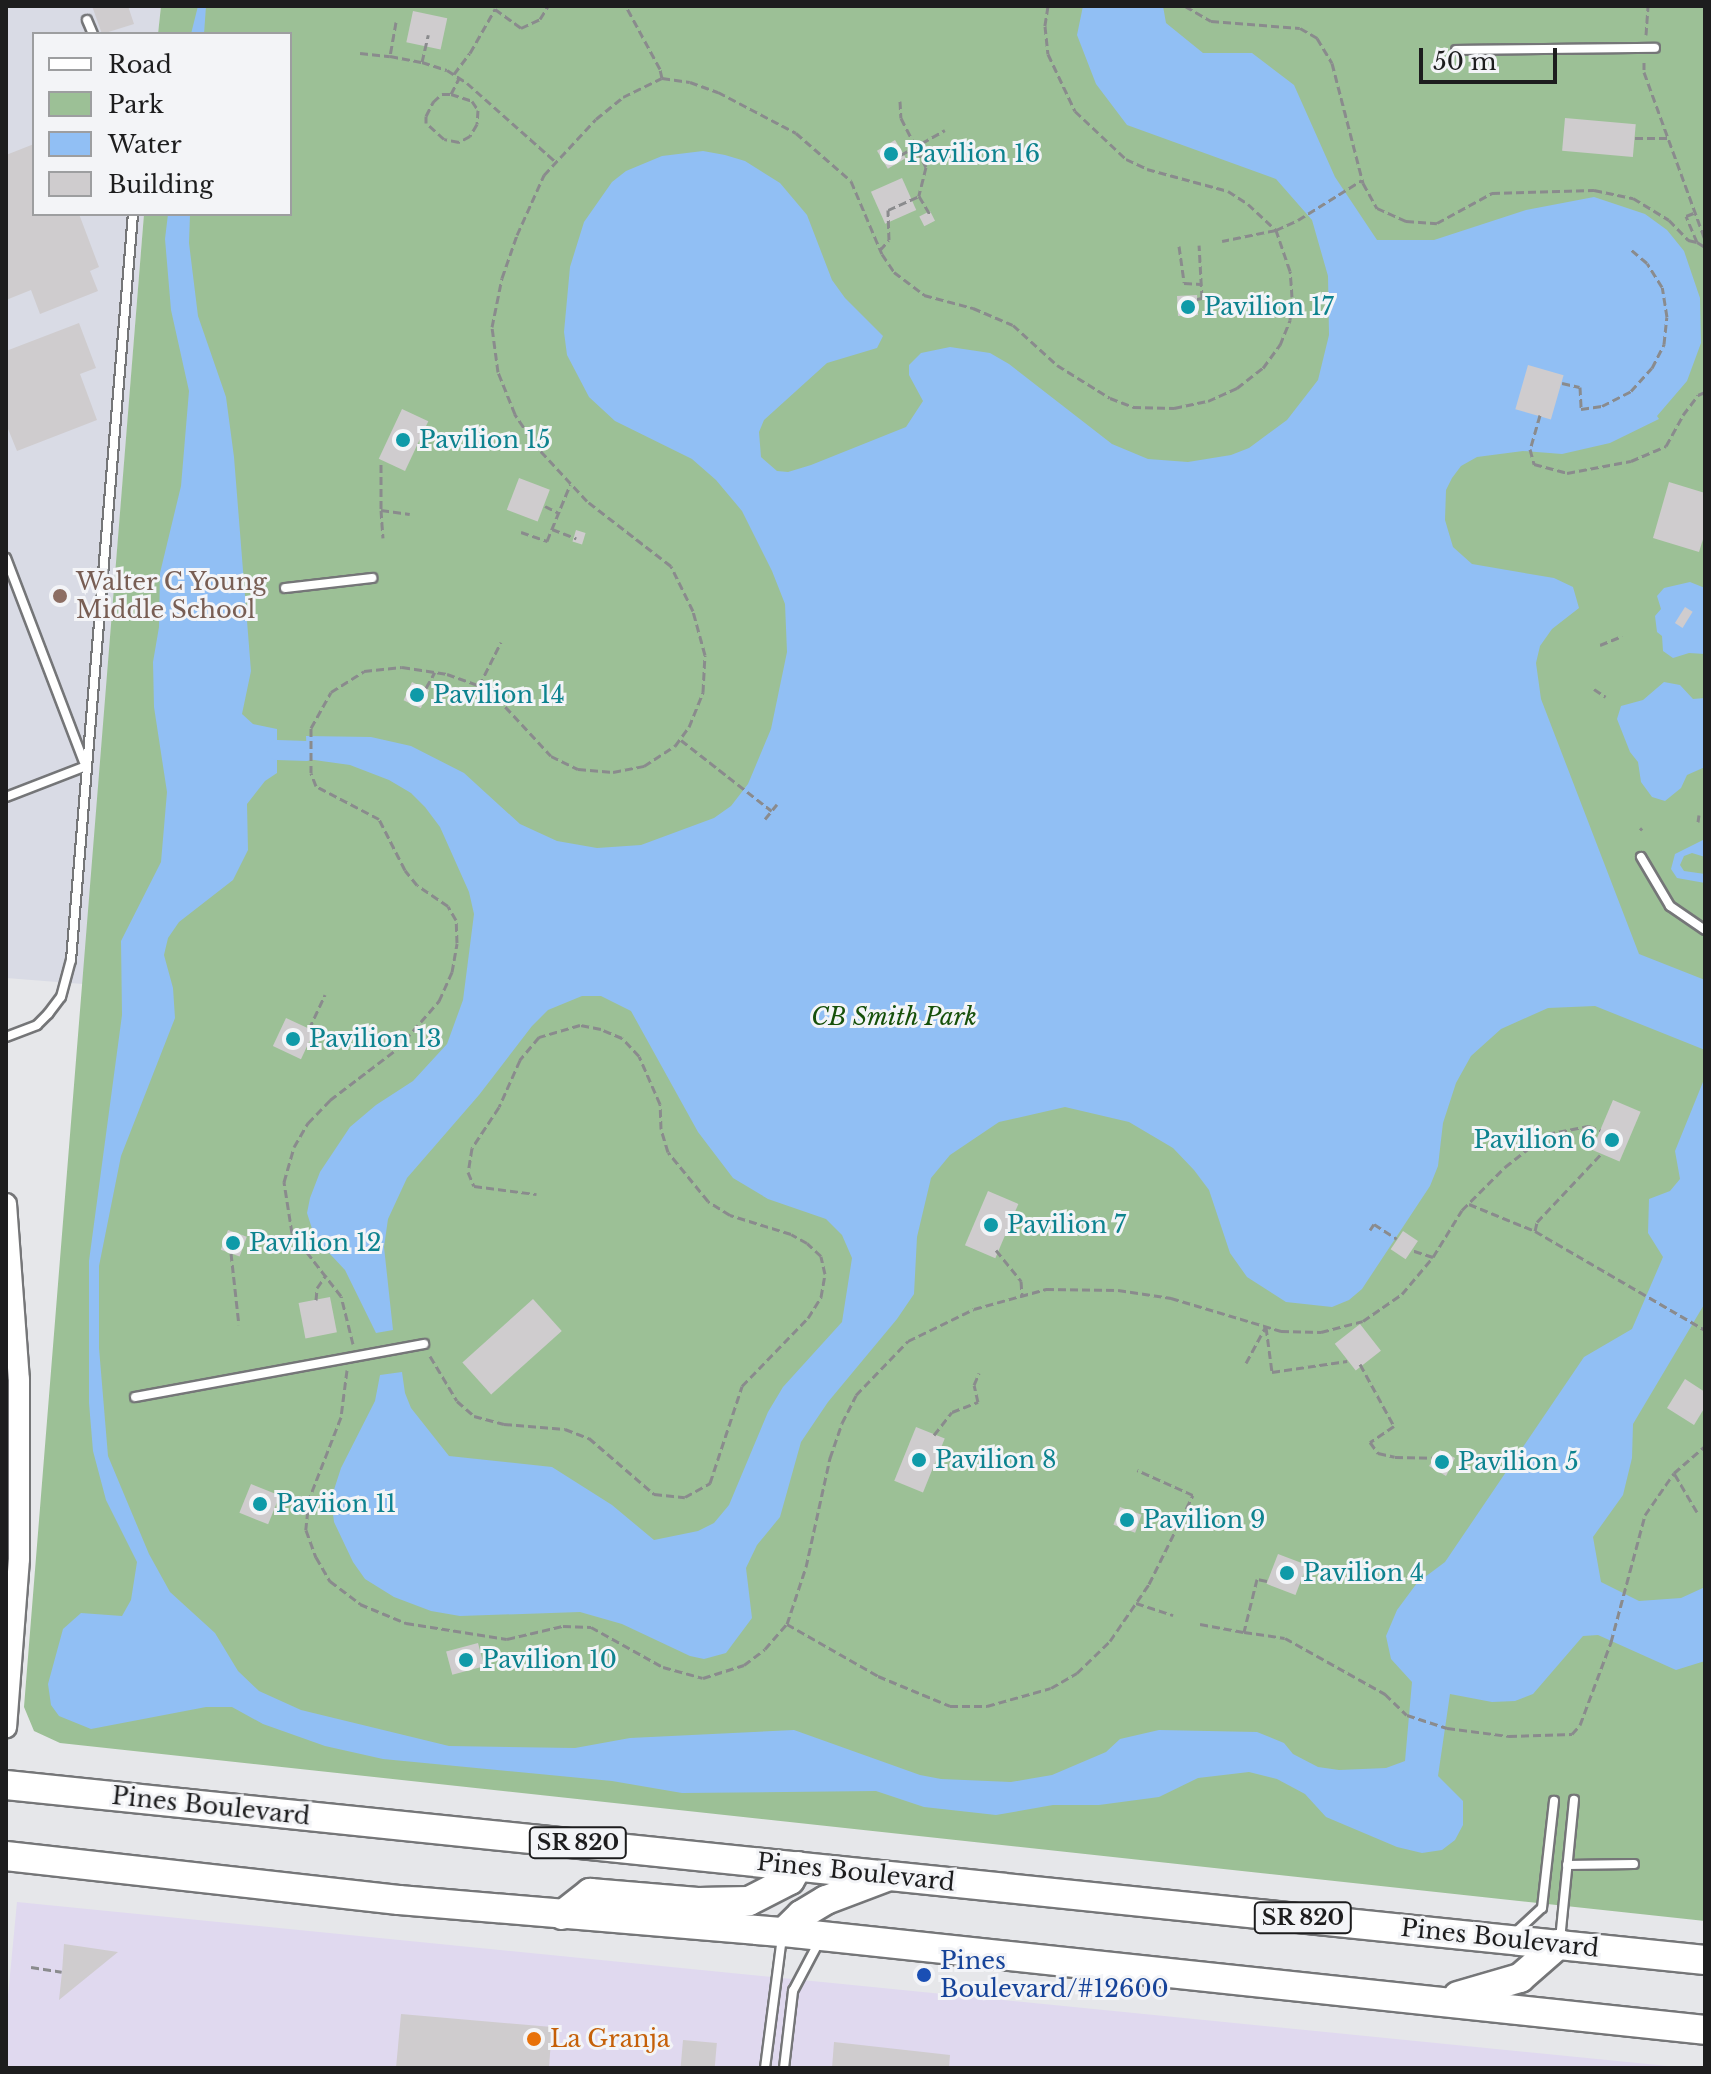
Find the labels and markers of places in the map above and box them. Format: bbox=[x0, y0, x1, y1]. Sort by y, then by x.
place label: Pavilion 16 bbox=[907, 140, 1040, 168]
marker: Pavilion 16 bbox=[882, 145, 900, 163]
place label: Pavilion 17 bbox=[1204, 293, 1334, 321]
marker: Pavilion 17 bbox=[1179, 298, 1197, 316]
place label: Pavilion 15 bbox=[419, 426, 550, 454]
marker: Pavilion 15 bbox=[394, 431, 412, 449]
place label: Walter C Young Middle School bbox=[76, 568, 268, 624]
marker: Walter C Young Middle School bbox=[51, 587, 69, 605]
place label: Pavilion 14 bbox=[433, 681, 565, 709]
marker: Pavilion 14 bbox=[408, 686, 426, 704]
place label: Pavilion 13 bbox=[309, 1025, 441, 1053]
marker: Pavilion 13 bbox=[284, 1030, 302, 1048]
place label: Pavilion 6 bbox=[1474, 1126, 1596, 1154]
marker: Pavilion 6 bbox=[1603, 1131, 1621, 1149]
place label: Pavilion 7 bbox=[1007, 1211, 1126, 1239]
marker: Pavilion 7 bbox=[982, 1216, 1000, 1234]
place label: Pavilion 12 bbox=[249, 1229, 381, 1257]
marker: Pavilion 12 bbox=[224, 1234, 242, 1252]
place label: Pavilion 8 bbox=[935, 1446, 1056, 1474]
place label: Pavilion 5 bbox=[1458, 1448, 1579, 1476]
marker: Pavilion 8 bbox=[910, 1451, 928, 1469]
marker: Pavilion 5 bbox=[1433, 1453, 1451, 1471]
place label: Paviion 11 bbox=[276, 1490, 397, 1518]
marker: Paviion 11 bbox=[251, 1495, 269, 1513]
place label: Pavilion 9 bbox=[1143, 1506, 1265, 1534]
marker: Pavilion 9 bbox=[1118, 1511, 1136, 1529]
place label: Pavilion 4 bbox=[1303, 1559, 1424, 1587]
marker: Pavilion 4 bbox=[1278, 1564, 1296, 1582]
place label: Pavilion 10 bbox=[482, 1646, 617, 1674]
marker: Pavilion 10 bbox=[457, 1651, 475, 1669]
place label: Pines Boulevard/#12600 bbox=[940, 1947, 1169, 2003]
marker: Pines Boulevard/#12600 bbox=[915, 1966, 933, 1984]
place label: La Granja bbox=[550, 2025, 670, 2053]
marker: La Granja bbox=[525, 2030, 543, 2048]

